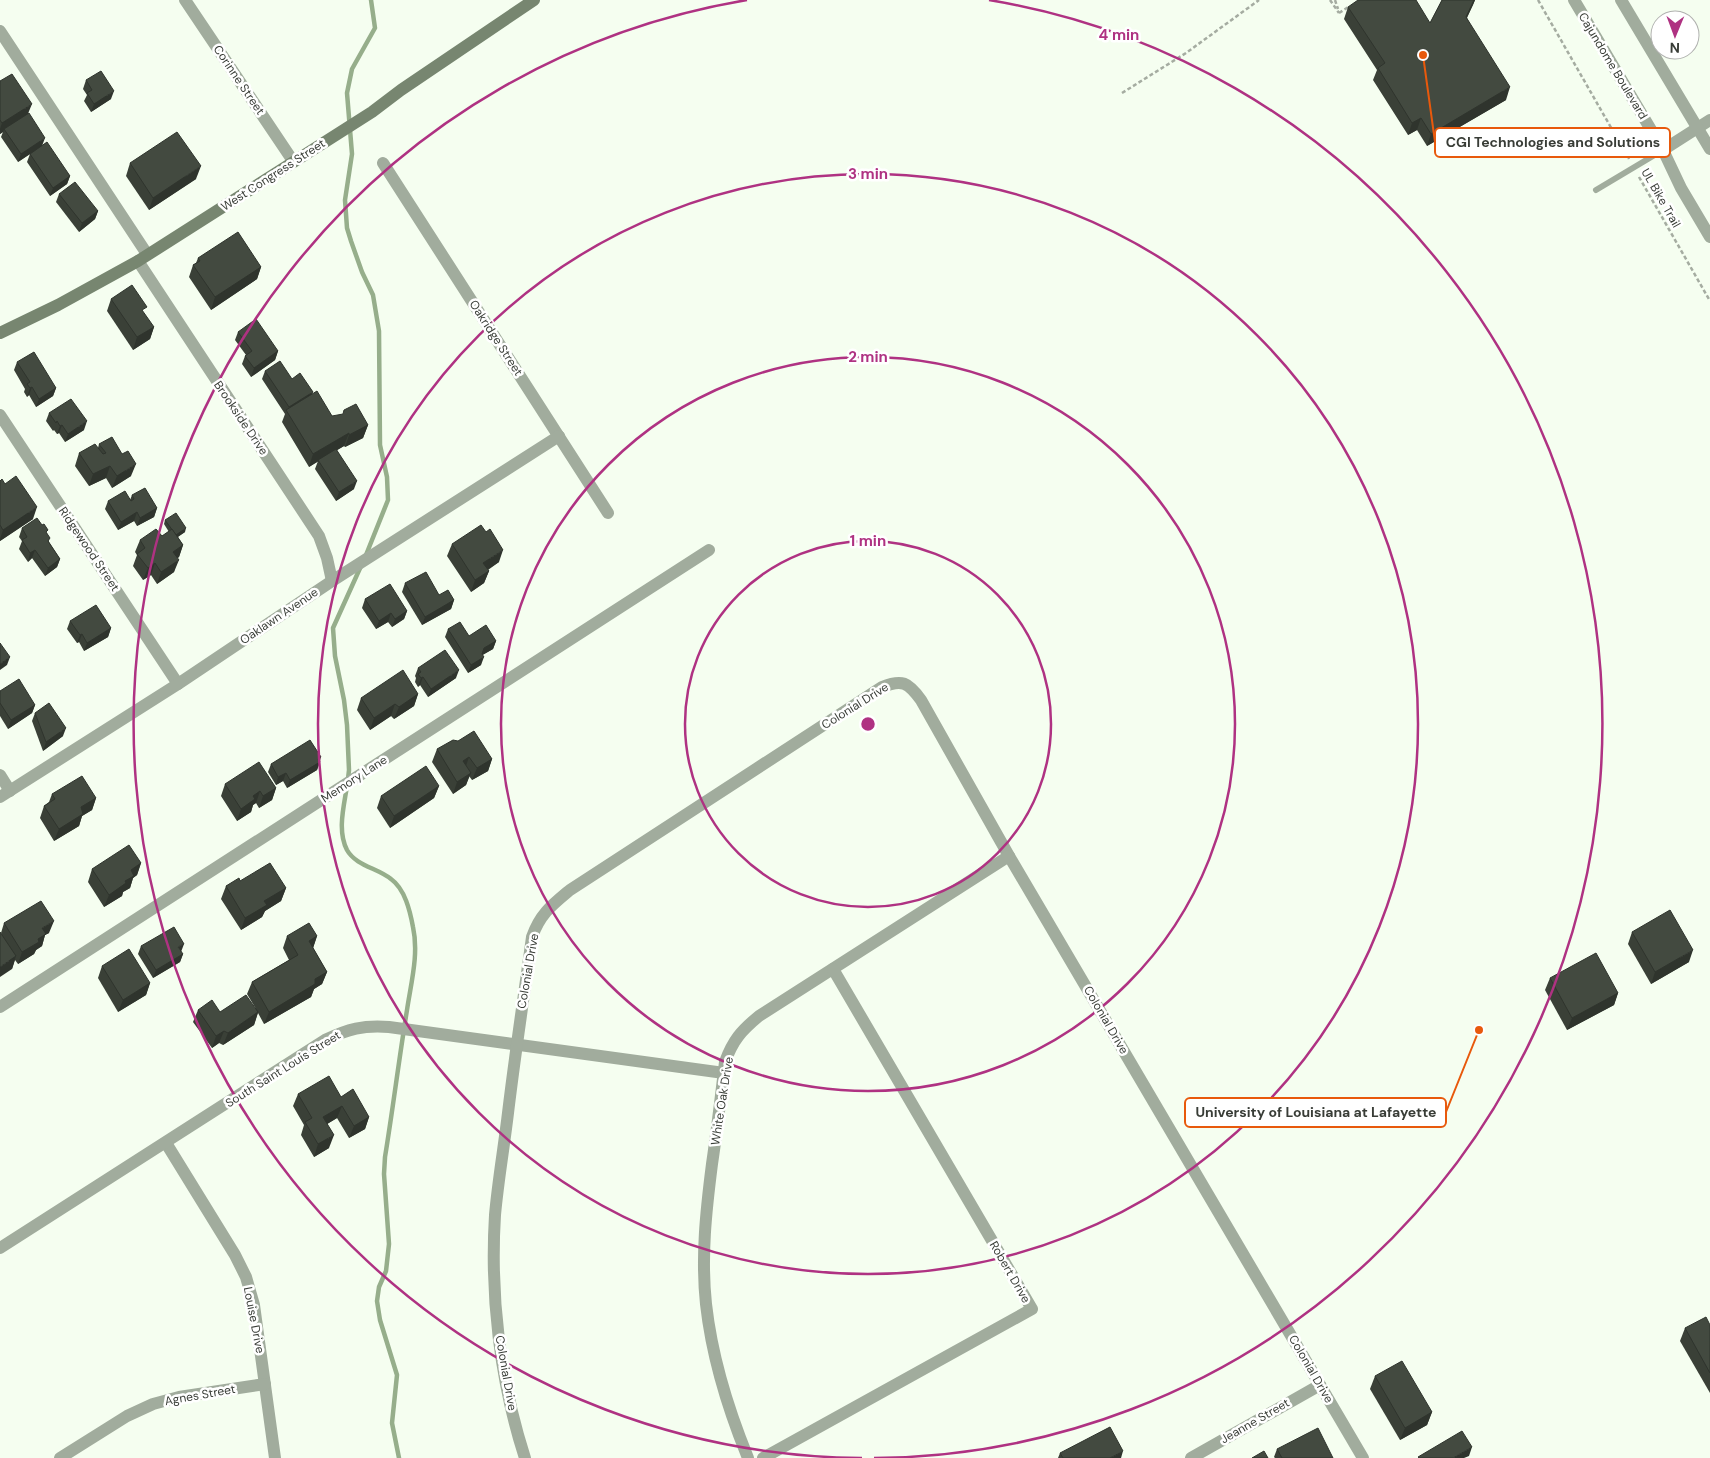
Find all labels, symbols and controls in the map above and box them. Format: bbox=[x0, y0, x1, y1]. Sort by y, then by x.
street label: Cajundome Boulevard bbox=[1575, 10, 1651, 122]
north arrow bbox=[1650, 10, 1700, 60]
text: 4 min bbox=[1099, 25, 1139, 45]
text: N bbox=[1670, 39, 1680, 57]
street label: Corinne Street bbox=[210, 42, 268, 118]
callout: CGI Technologies and Solutions bbox=[1435, 128, 1670, 157]
text: CGI Technologies and Solutions bbox=[1446, 133, 1660, 151]
street label: West Congress Street bbox=[218, 135, 328, 215]
text: 3 min bbox=[848, 164, 888, 184]
street label: UL Bike Trail bbox=[1638, 166, 1684, 230]
street label: Oakridge Street bbox=[466, 297, 527, 379]
text: 2 min bbox=[848, 347, 888, 367]
street label: Brookside Drive bbox=[210, 378, 272, 458]
street label: Ridgewood Street bbox=[55, 504, 123, 595]
text: 1 min bbox=[850, 531, 886, 551]
street label: Oaklawn Avenue bbox=[237, 584, 321, 648]
street label: Colonial Drive bbox=[818, 679, 892, 733]
centre of rings bbox=[859, 715, 877, 733]
street label: Memory Lane bbox=[318, 752, 390, 806]
street label: Colonial Drive bbox=[514, 932, 543, 1010]
street label: Colonial Drive bbox=[1080, 983, 1132, 1057]
street label: South Saint Louis Street bbox=[222, 1027, 344, 1111]
street label: White Oak Drive bbox=[707, 1055, 737, 1146]
callout: University of Louisiana at Lafayette bbox=[1185, 1098, 1446, 1127]
text: University of Louisiana at Lafayette bbox=[1196, 1103, 1436, 1121]
street label: Robert Drive bbox=[986, 1238, 1034, 1306]
street label: Louise Drive bbox=[240, 1285, 268, 1355]
street label: Colonial Drive bbox=[1285, 1332, 1337, 1406]
street label: Colonial Drive bbox=[492, 1334, 521, 1412]
street label: Agnes Street bbox=[163, 1381, 237, 1409]
street label: Jeanne Street bbox=[1218, 1395, 1293, 1447]

